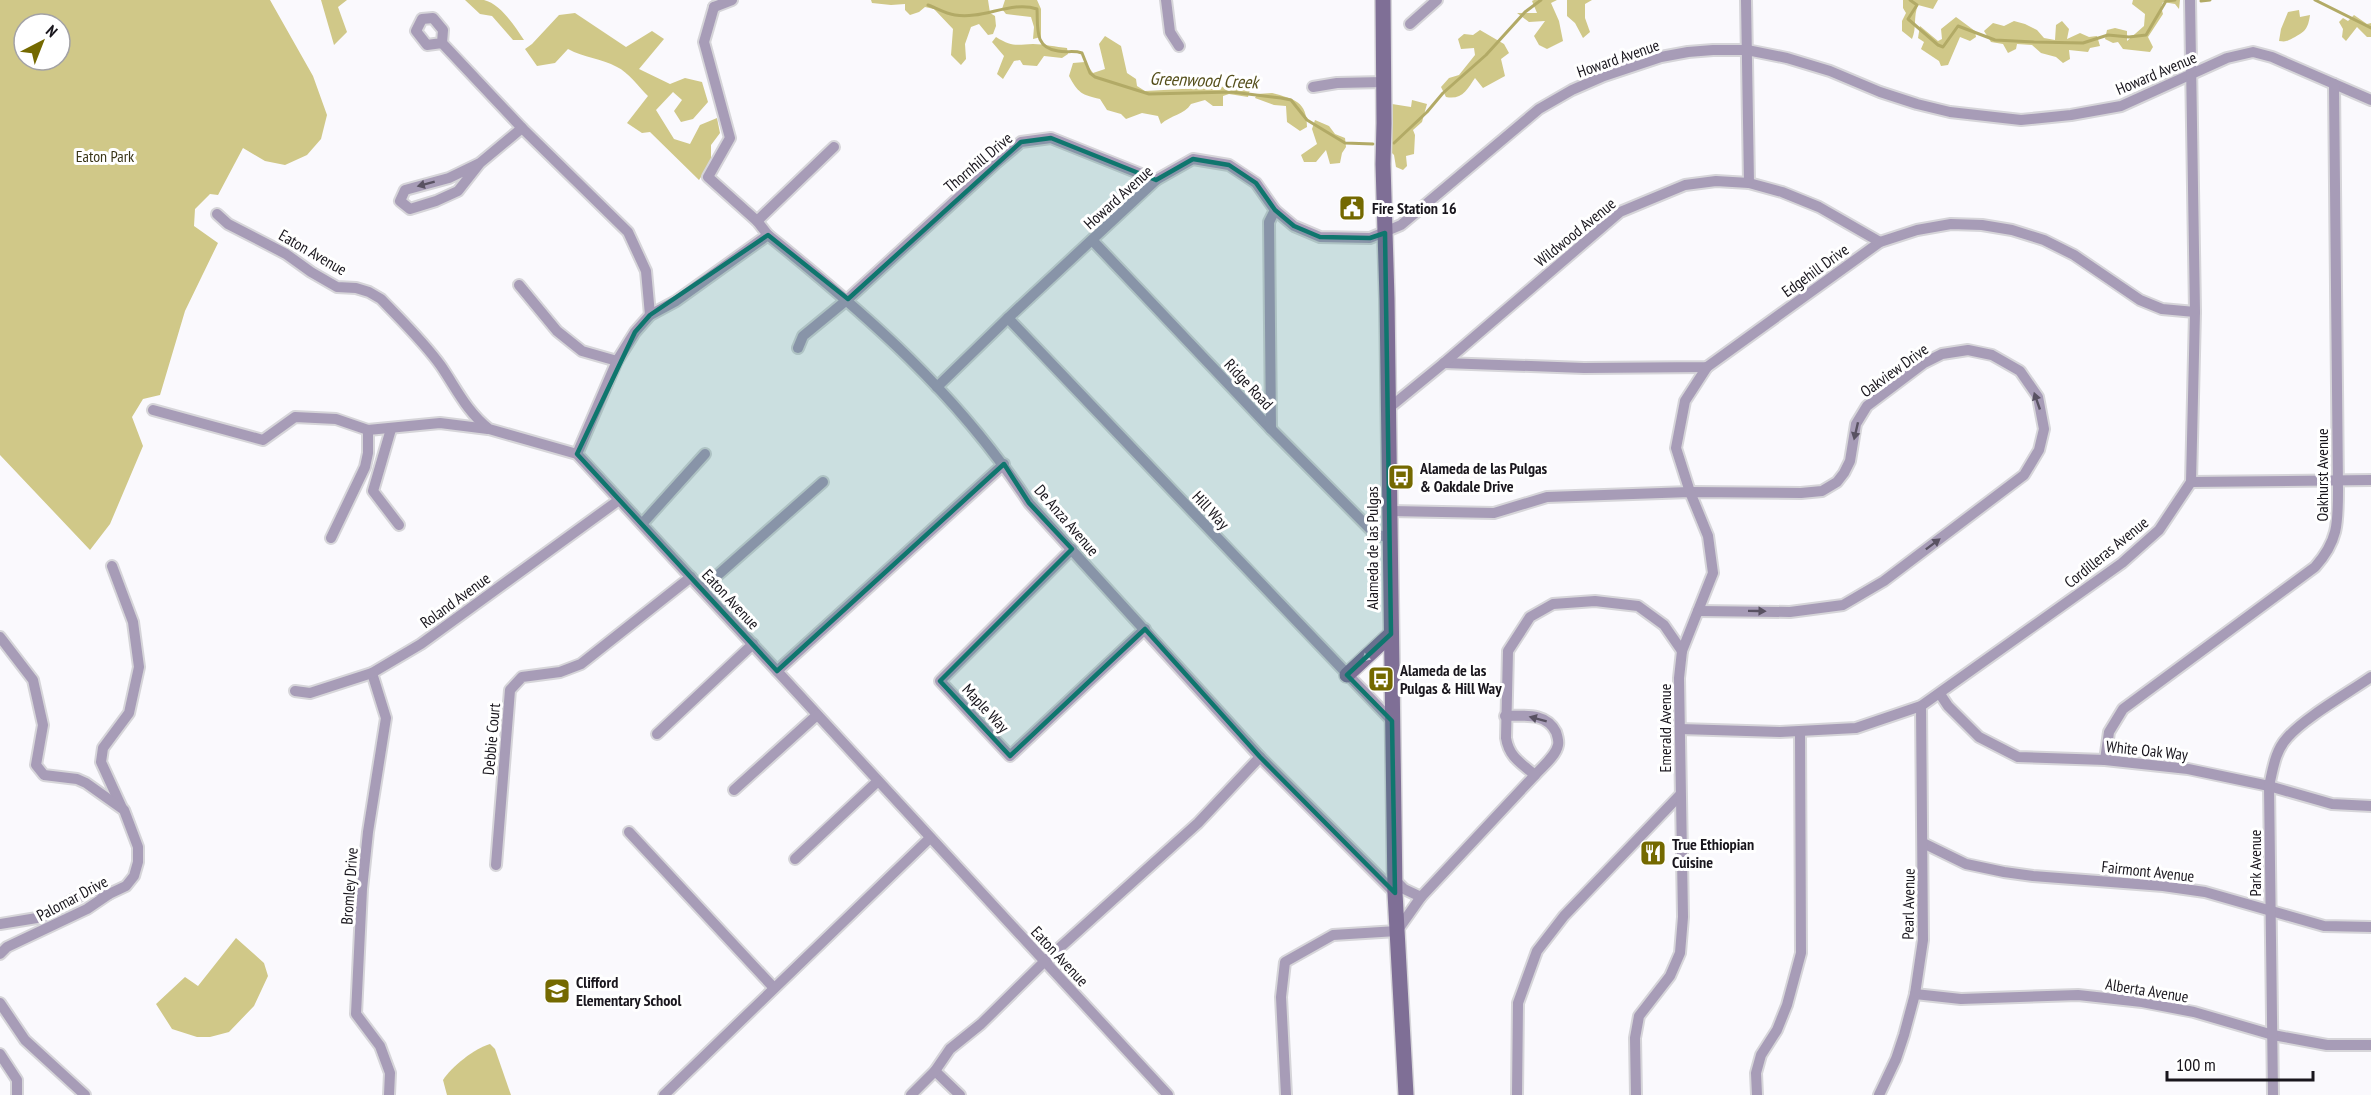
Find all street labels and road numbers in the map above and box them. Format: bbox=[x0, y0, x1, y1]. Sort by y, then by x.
street label: Howard Avenue bbox=[1574, 35, 1662, 81]
street label: Howard Avenue bbox=[2113, 47, 2199, 99]
street label: Thornhill Drive bbox=[940, 128, 1016, 196]
street label: Howard Avenue bbox=[1079, 161, 1157, 233]
street label: Wildwood Avenue bbox=[1530, 193, 1620, 271]
street label: Eaton Avenue bbox=[276, 225, 350, 279]
street label: Edgehill Drive bbox=[1778, 239, 1852, 301]
street label: Oakview Drive bbox=[1856, 339, 1932, 401]
street label: Ridge Road bbox=[1220, 354, 1278, 414]
street label: Oakhurst Avenue bbox=[2312, 429, 2332, 522]
street label: De Anza Avenue bbox=[1031, 480, 1103, 560]
street label: Alameda de las Pulgas bbox=[1362, 486, 1382, 610]
street label: Hill Way bbox=[1188, 487, 1234, 533]
street label: Cordilleras Avenue bbox=[2060, 512, 2152, 592]
street label: Eaton Avenue bbox=[698, 565, 764, 633]
street label: Roland Avenue bbox=[416, 568, 494, 632]
street label: Maple Way bbox=[958, 679, 1014, 737]
street label: Emerald Avenue bbox=[1655, 684, 1675, 772]
street label: Debbie Court bbox=[478, 702, 504, 776]
street label: White Oak Way bbox=[2105, 736, 2189, 764]
street label: Park Avenue bbox=[2245, 830, 2265, 896]
street label: Bromley Drive bbox=[336, 847, 362, 925]
street label: Fairmont Avenue bbox=[2101, 856, 2195, 886]
street label: Pearl Avenue bbox=[1897, 868, 1919, 940]
street label: Palomar Drive bbox=[33, 871, 111, 925]
street label: Eaton Avenue bbox=[1027, 922, 1093, 990]
street label: Alberta Avenue bbox=[2104, 974, 2190, 1006]

